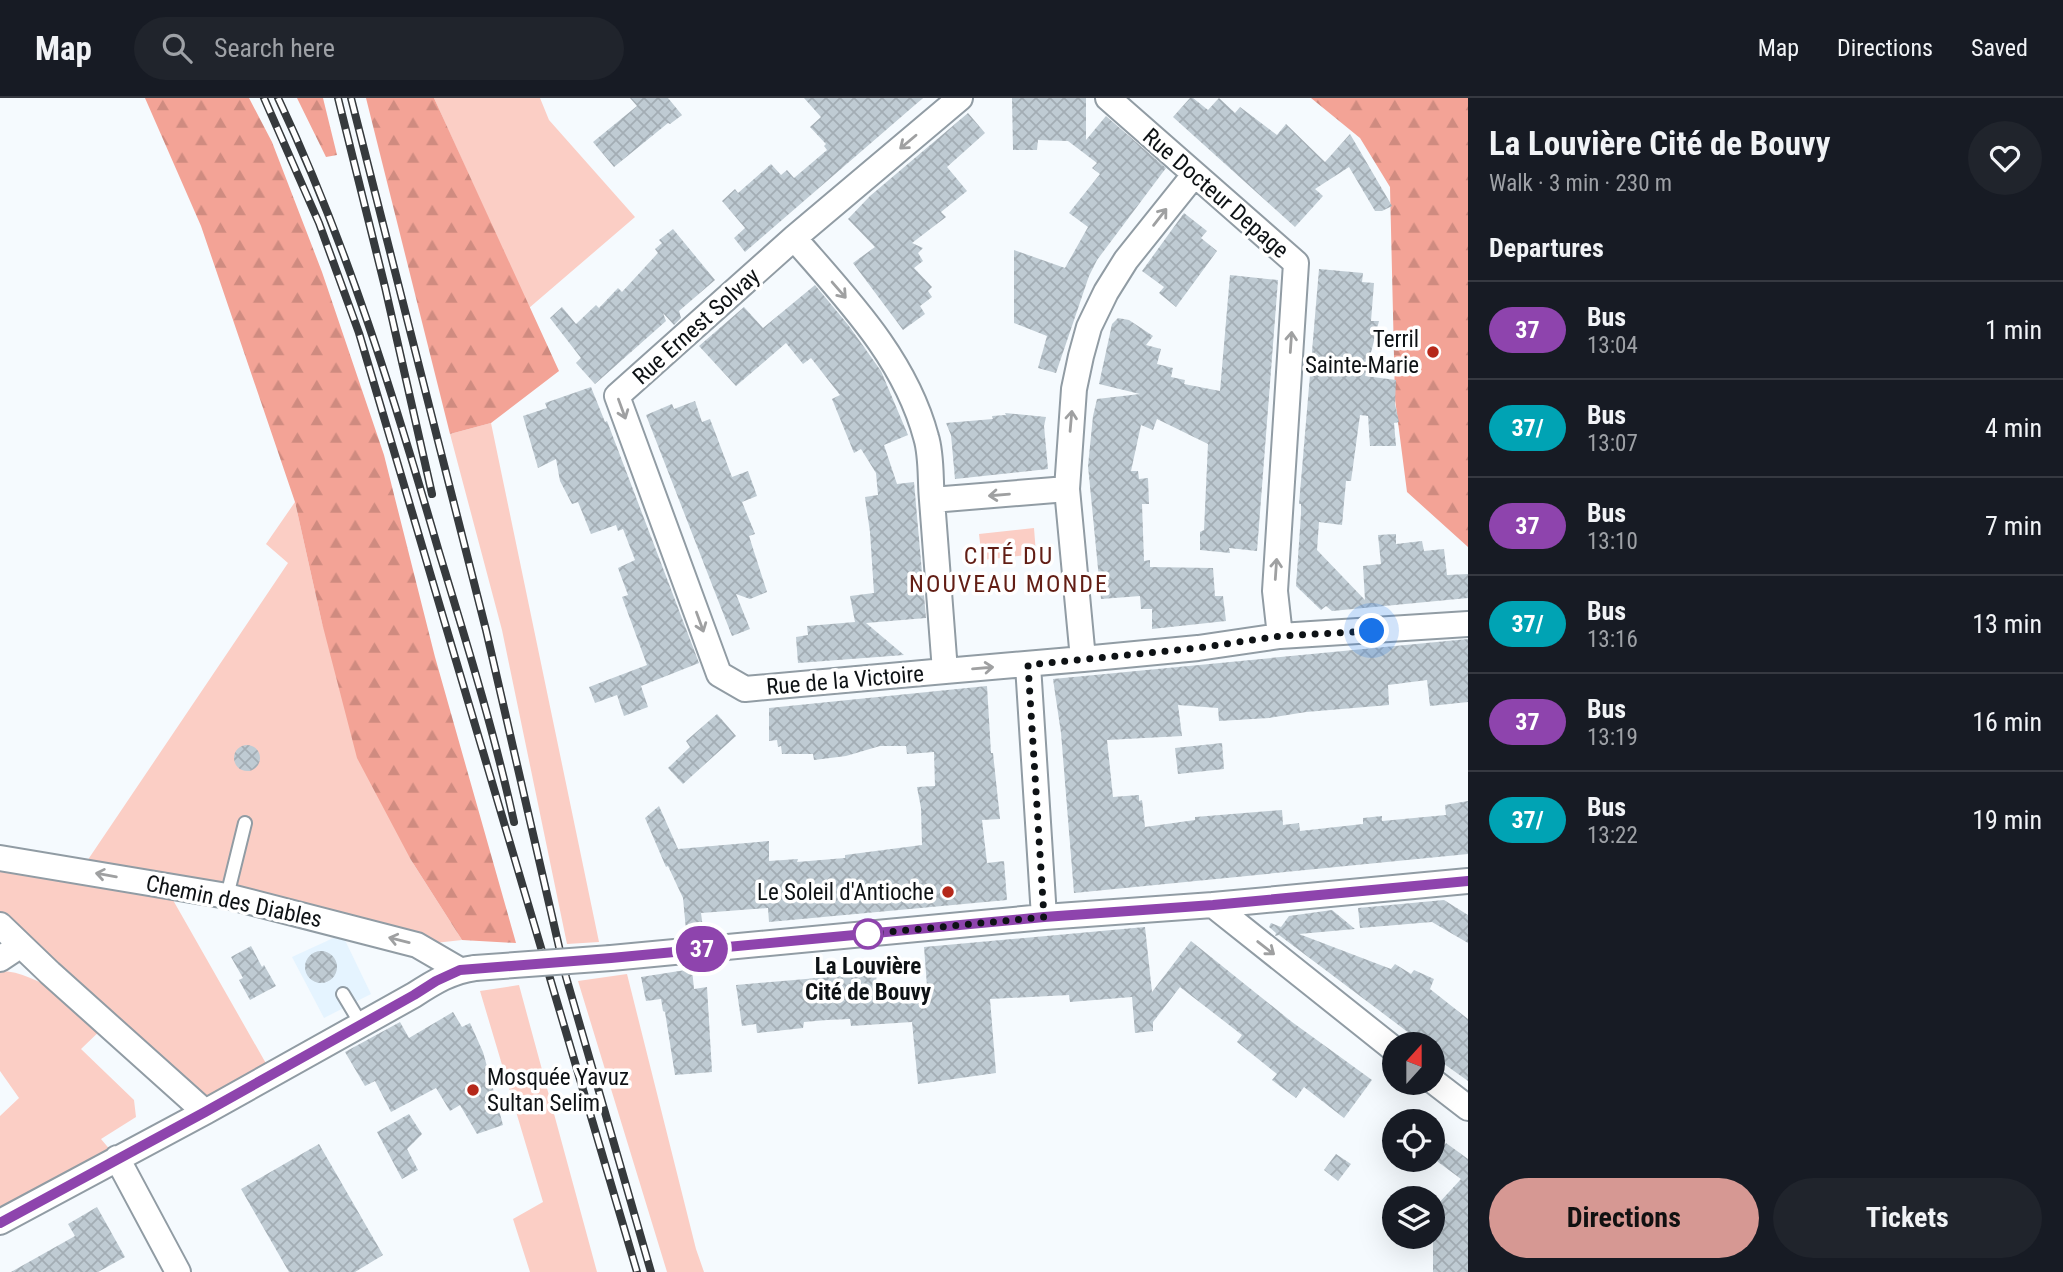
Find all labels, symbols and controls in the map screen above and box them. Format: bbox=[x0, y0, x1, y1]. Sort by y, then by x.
search box bbox=[134, 17, 624, 80]
text: Map bbox=[35, 29, 92, 68]
icon: search bbox=[158, 29, 196, 67]
text: Search here bbox=[214, 33, 335, 63]
text: Map bbox=[1758, 34, 1799, 62]
text: Directions bbox=[1837, 34, 1933, 62]
text: Saved bbox=[1971, 34, 2028, 62]
button: heart bbox=[1968, 121, 2042, 195]
street label: Rue Docteur Depage bbox=[1137, 123, 1294, 264]
text: La Louvière Cité de Bouvy bbox=[1489, 124, 1830, 163]
one-way arrow bbox=[899, 134, 917, 150]
text: Walk · 3 min · 230 m bbox=[1489, 170, 1672, 197]
one-way arrow bbox=[1153, 208, 1168, 227]
text: Departures bbox=[1489, 233, 1604, 263]
street label: Rue Ernest Solvay bbox=[627, 262, 766, 390]
one-way arrow bbox=[831, 281, 847, 299]
text: Bus bbox=[1587, 302, 1626, 332]
text: 1 min bbox=[1985, 315, 2042, 345]
text: 37 bbox=[1515, 316, 1540, 344]
place label: Terril Sainte-Marie bbox=[1305, 326, 1419, 379]
one-way arrow bbox=[1285, 331, 1298, 353]
text: 13:04 bbox=[1587, 332, 1638, 359]
marker: Terril Sainte-Marie bbox=[1425, 344, 1441, 360]
one-way arrow bbox=[617, 397, 629, 419]
text: Bus bbox=[1587, 400, 1626, 430]
one-way arrow bbox=[1065, 410, 1078, 433]
text: 4 min bbox=[1985, 413, 2042, 443]
text: 37/ bbox=[1511, 414, 1544, 442]
text: 13:07 bbox=[1587, 430, 1638, 457]
one-way arrow bbox=[988, 489, 1011, 502]
text: Bus bbox=[1587, 498, 1626, 528]
text: 7 min bbox=[1985, 511, 2042, 541]
text: 37 bbox=[1515, 512, 1540, 540]
text: 13:10 bbox=[1587, 528, 1638, 555]
district label: CITÉ DU NOUVEAU MONDE bbox=[909, 542, 1109, 598]
one-way arrow bbox=[1270, 557, 1283, 580]
text: Bus bbox=[1587, 596, 1626, 626]
text: 13 min bbox=[1972, 609, 2042, 639]
text: 37/ bbox=[1511, 610, 1544, 638]
one-way arrow bbox=[695, 611, 708, 633]
your location bbox=[1354, 613, 1389, 648]
text: 13:16 bbox=[1587, 626, 1638, 653]
street label: Rue de la Victoire bbox=[765, 660, 925, 701]
one-way arrow bbox=[971, 661, 994, 674]
text: Bus bbox=[1587, 694, 1626, 724]
text: 16 min bbox=[1972, 707, 2042, 737]
text: 37 bbox=[1515, 708, 1540, 736]
text: 13:19 bbox=[1587, 724, 1638, 751]
text: Bus bbox=[1587, 792, 1626, 822]
text: 19 min bbox=[1972, 805, 2042, 835]
text: 37/ bbox=[1511, 806, 1544, 834]
text: 13:22 bbox=[1587, 822, 1638, 849]
one-way arrow bbox=[95, 868, 118, 881]
street label: Chemin des Diables bbox=[143, 870, 324, 933]
place label: Le Soleil d'Antioche bbox=[757, 879, 934, 906]
marker: Le Soleil d'Antioche bbox=[940, 884, 956, 900]
marker: La Louvière Cité de Bouvy bbox=[853, 919, 883, 949]
line badge: 37 bbox=[670, 926, 734, 972]
one-way arrow bbox=[388, 933, 411, 946]
text: 37 bbox=[690, 935, 714, 963]
one-way arrow bbox=[1256, 941, 1274, 956]
place label: La Louvière Cité de Bouvy bbox=[805, 953, 932, 1006]
north arrow bbox=[1382, 1032, 1446, 1096]
map controls bbox=[1382, 1032, 1445, 1249]
place label: Mosquée Yavuz Sultan Selim bbox=[487, 1064, 629, 1117]
marker: Mosquée Yavuz Sultan Selim bbox=[465, 1082, 481, 1098]
button: locate bbox=[1382, 1109, 1445, 1172]
button: Directions bbox=[1489, 1178, 1759, 1258]
button: Tickets bbox=[1773, 1178, 2042, 1258]
button: layers bbox=[1382, 1186, 1445, 1249]

